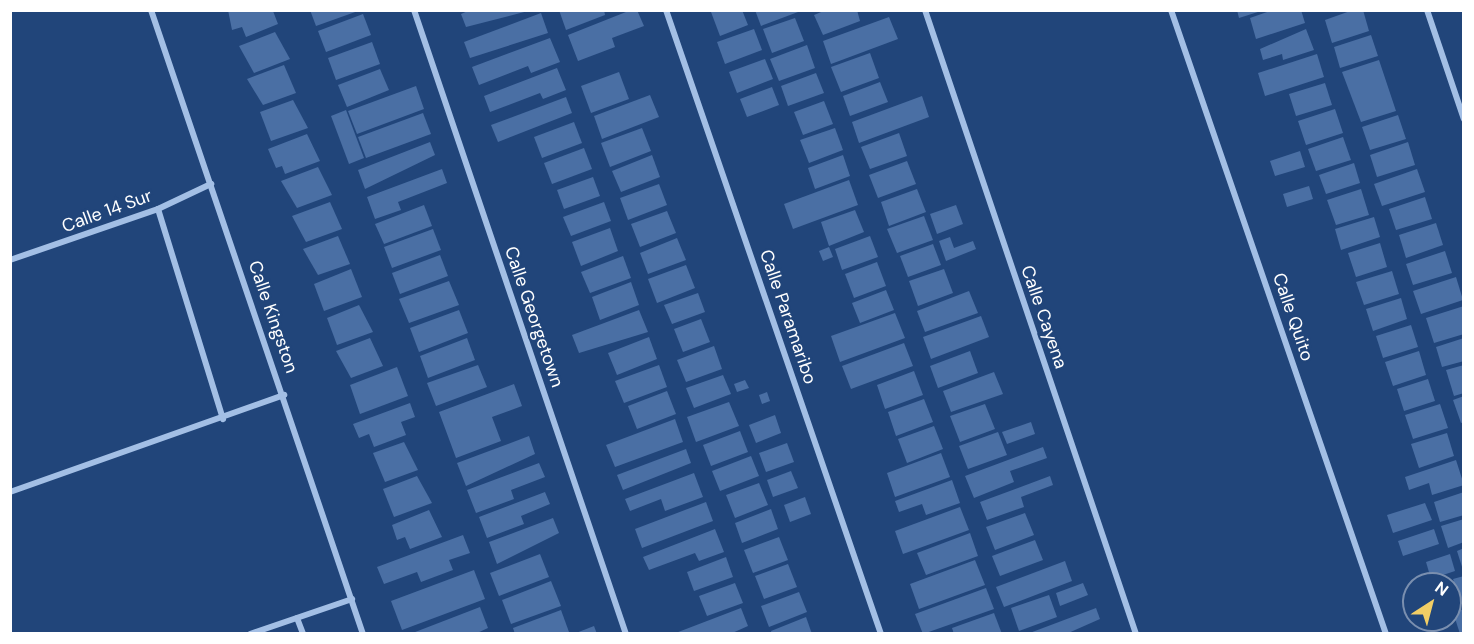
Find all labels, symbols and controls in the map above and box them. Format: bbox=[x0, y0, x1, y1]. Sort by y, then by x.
street label: Calle 14 Sur bbox=[59, 185, 155, 237]
street label: Calle Georgetown bbox=[500, 244, 568, 390]
street label: Calle Paramaribo bbox=[755, 247, 821, 387]
street label: Calle Kingston bbox=[244, 258, 302, 376]
street label: Calle Cayena bbox=[1016, 263, 1072, 371]
street label: Calle Quito bbox=[1268, 270, 1318, 364]
north arrow bbox=[1402, 572, 1462, 632]
text: N bbox=[1431, 577, 1453, 601]

